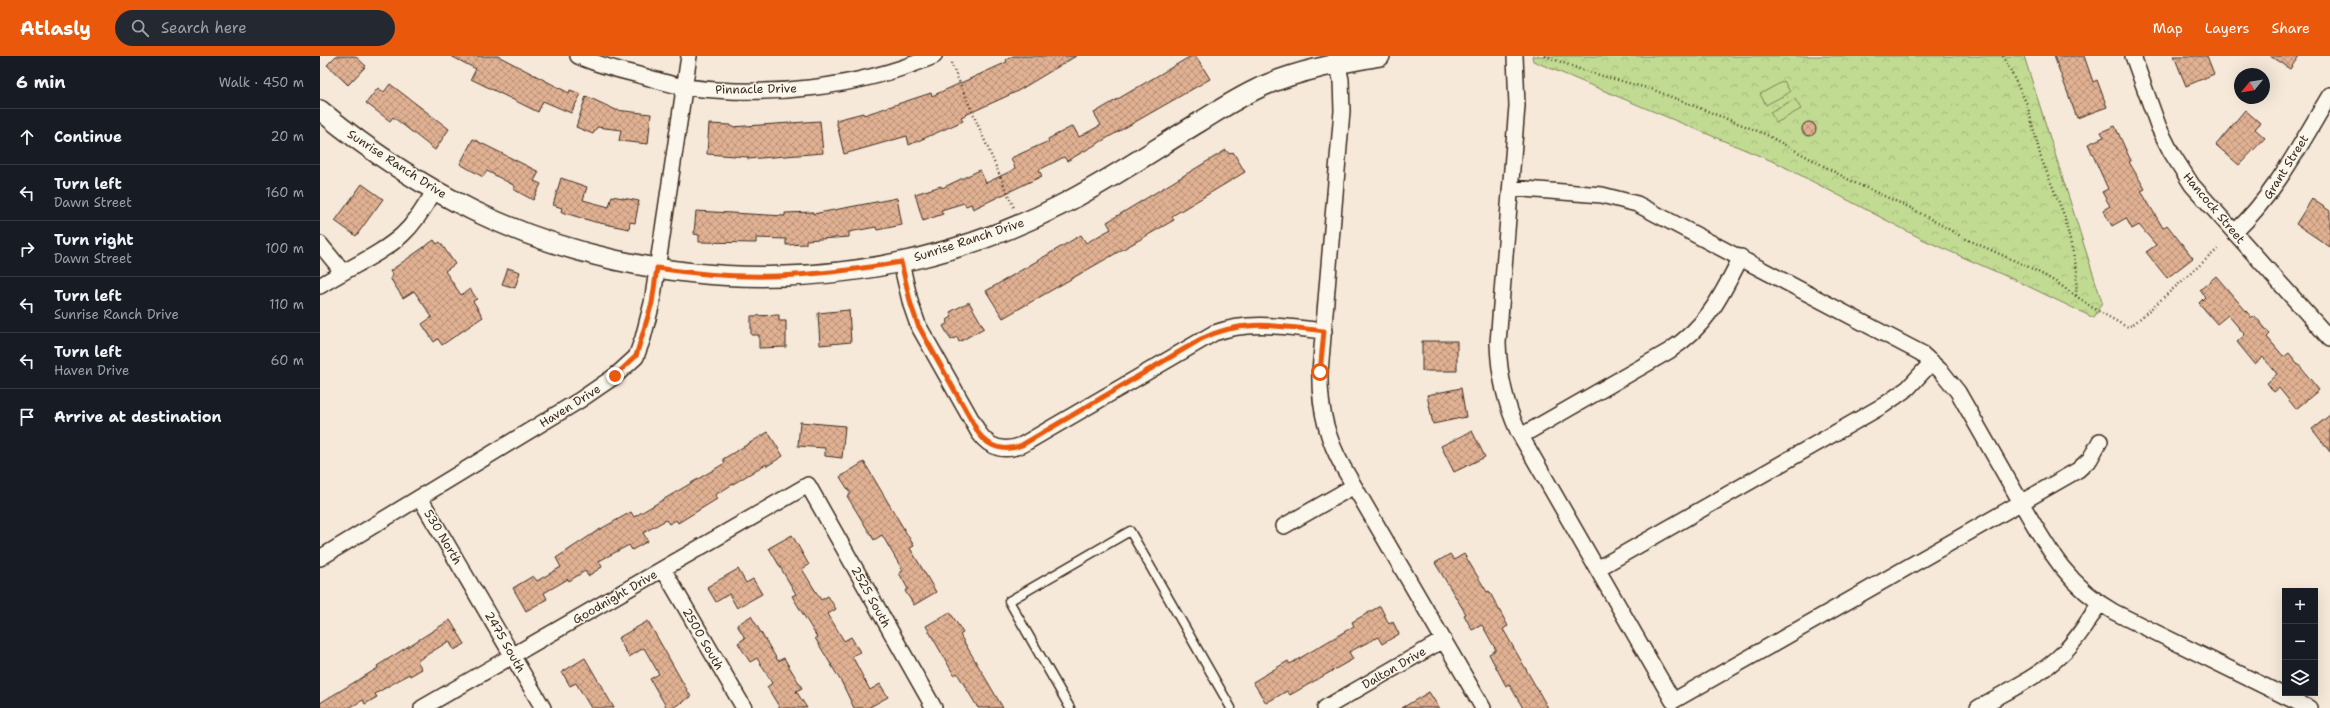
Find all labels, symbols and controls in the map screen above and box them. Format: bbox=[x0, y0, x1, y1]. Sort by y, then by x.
search box bbox=[115, 10, 395, 46]
text: Atlasly bbox=[20, 16, 91, 41]
icon: search bbox=[129, 17, 151, 39]
text: Search here bbox=[161, 18, 247, 38]
text: Map bbox=[2153, 19, 2183, 37]
text: Layers bbox=[2205, 19, 2249, 37]
text: Share bbox=[2271, 19, 2310, 37]
north arrow bbox=[2234, 68, 2270, 104]
text: 6 min bbox=[16, 71, 66, 93]
text: Walk · 450 m bbox=[219, 74, 304, 91]
street label: Pinnacle Drive bbox=[715, 80, 797, 98]
icon: ahead bbox=[16, 126, 38, 148]
street label: Sunrise Ranch Drive bbox=[344, 126, 450, 202]
text: Continue bbox=[54, 127, 122, 147]
text: 20 m bbox=[271, 128, 304, 145]
street label: Grant Street bbox=[2260, 132, 2312, 202]
street label: Hancock Street bbox=[2179, 169, 2249, 247]
text: Turn left bbox=[54, 174, 122, 194]
icon: left bbox=[16, 182, 38, 204]
text: 160 m bbox=[266, 184, 304, 201]
text: Dawn Street bbox=[54, 194, 132, 211]
street label: Sunrise Ranch Drive bbox=[912, 215, 1026, 265]
text: Turn right bbox=[54, 230, 134, 250]
icon: right bbox=[16, 238, 38, 260]
text: 100 m bbox=[265, 240, 304, 257]
text: Dawn Street bbox=[54, 250, 132, 267]
text: Turn left bbox=[54, 286, 122, 306]
icon: left bbox=[16, 294, 38, 316]
text: 110 m bbox=[269, 296, 304, 313]
text: Sunrise Ranch Drive bbox=[54, 306, 179, 323]
text: Turn left bbox=[54, 342, 122, 362]
icon: left bbox=[16, 350, 38, 372]
text: 60 m bbox=[271, 352, 304, 369]
text: Haven Drive bbox=[54, 362, 129, 379]
route start bbox=[1311, 363, 1329, 381]
route end bbox=[606, 367, 624, 385]
street label: Haven Drive bbox=[536, 381, 604, 431]
icon: arrive bbox=[16, 406, 38, 428]
text: Arrive at destination bbox=[54, 407, 222, 427]
street label: 530 North bbox=[420, 507, 466, 567]
street label: 2525 South bbox=[848, 564, 894, 630]
street label: Goodnight Drive bbox=[570, 566, 660, 628]
map controls bbox=[2282, 588, 2318, 696]
button: + bbox=[2282, 588, 2318, 624]
street label: 2500 South bbox=[679, 605, 727, 673]
street label: 2475 South bbox=[481, 609, 529, 675]
button: − bbox=[2282, 624, 2318, 660]
street label: Dalton Drive bbox=[1359, 643, 1429, 693]
button: layers bbox=[2282, 660, 2318, 696]

